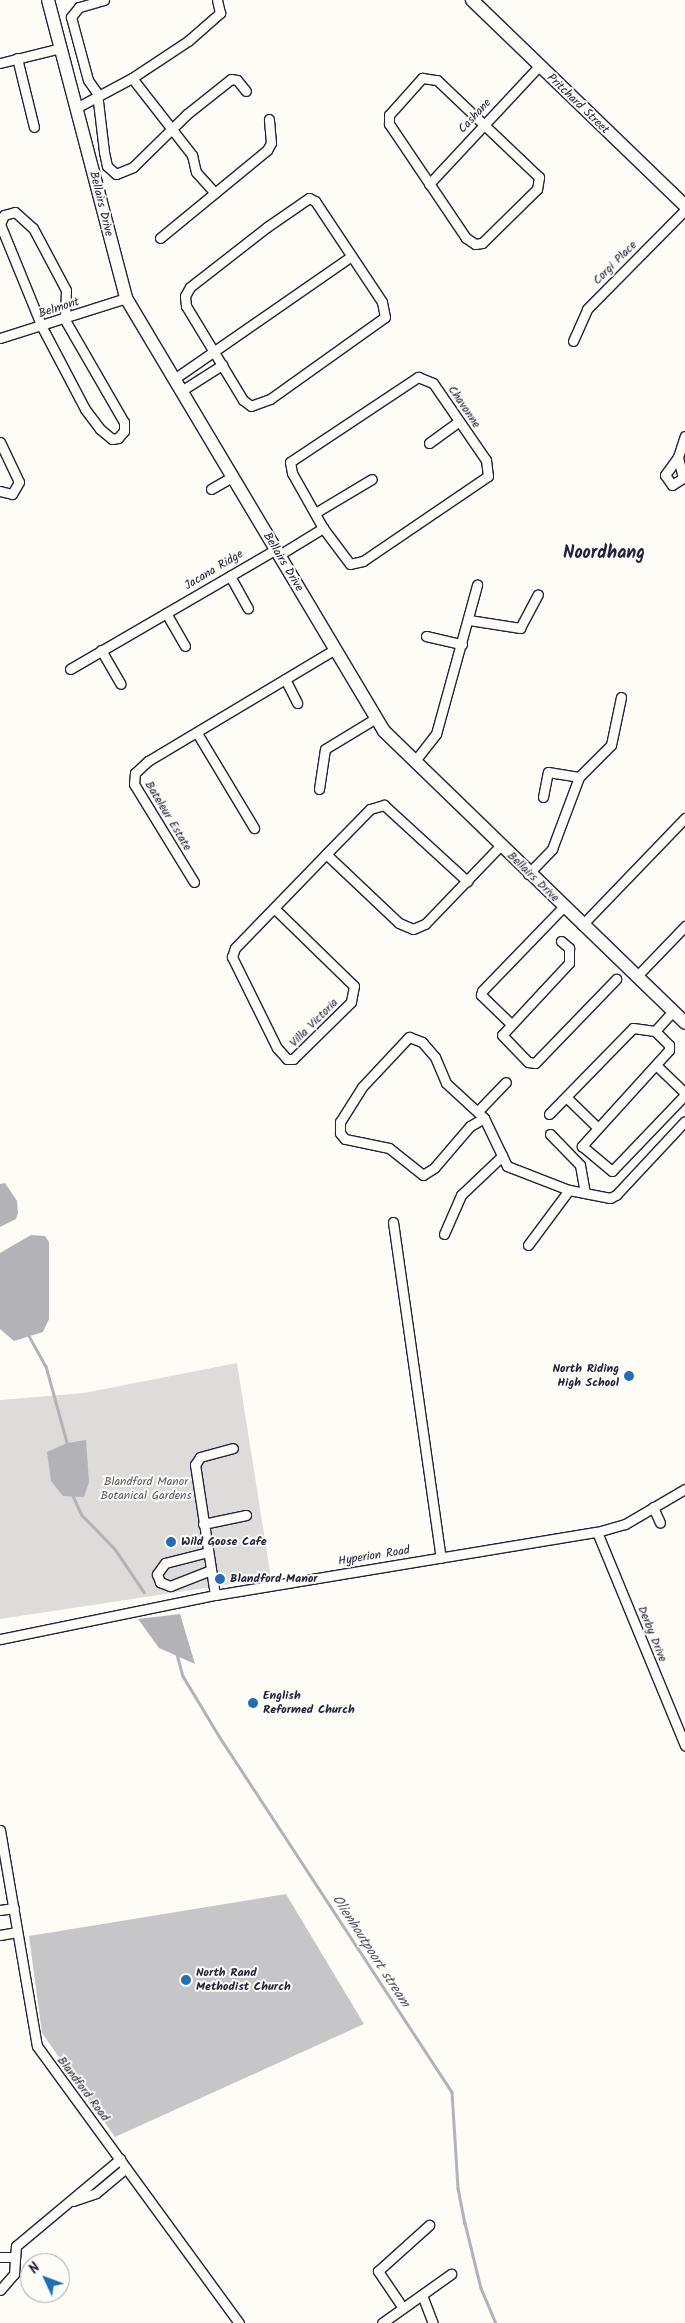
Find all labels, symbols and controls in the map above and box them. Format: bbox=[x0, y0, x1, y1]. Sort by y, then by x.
street label: Pritchard Street bbox=[544, 71, 612, 137]
street label: Cashane bbox=[455, 96, 495, 136]
street label: Bellairs Drive bbox=[86, 170, 116, 238]
street label: Corgi Place bbox=[590, 238, 640, 288]
street label: Belmont bbox=[37, 295, 81, 321]
street label: Chavonne bbox=[445, 383, 483, 431]
street label: Bellairs Drive bbox=[260, 530, 306, 594]
district label: Noordhang bbox=[563, 543, 645, 565]
street label: Jacana Ridge bbox=[182, 547, 246, 593]
street label: Bateleur Estate bbox=[142, 779, 194, 853]
street label: Bellairs Drive bbox=[504, 849, 562, 905]
street label: Villa Victoria bbox=[287, 996, 341, 1050]
place label: North Riding High School bbox=[552, 1362, 619, 1390]
marker: North Riding High School bbox=[623, 1370, 635, 1382]
park label: Blandford Manor Botanical Gardens bbox=[100, 1475, 192, 1503]
place label: Wild Goose Cafe bbox=[181, 1535, 267, 1549]
marker: Wild Goose Cafe bbox=[165, 1536, 177, 1548]
street label: Hyperion Road bbox=[337, 1543, 411, 1569]
place label: Blandford Manor bbox=[230, 1572, 318, 1586]
marker: Blandford Manor bbox=[214, 1573, 226, 1585]
street label: Derby Drive bbox=[634, 1604, 670, 1664]
place label: English Reformed Church bbox=[263, 1689, 355, 1717]
marker: English Reformed Church bbox=[247, 1697, 259, 1709]
water label: Olienhoutpoort stream bbox=[329, 1892, 413, 2010]
place label: North Rand Methodist Church bbox=[196, 1966, 291, 1994]
marker: North Rand Methodist Church bbox=[180, 1974, 192, 1986]
street label: Blandford Road bbox=[54, 2054, 112, 2124]
north arrow bbox=[20, 2253, 70, 2303]
text: N bbox=[24, 2258, 46, 2279]

